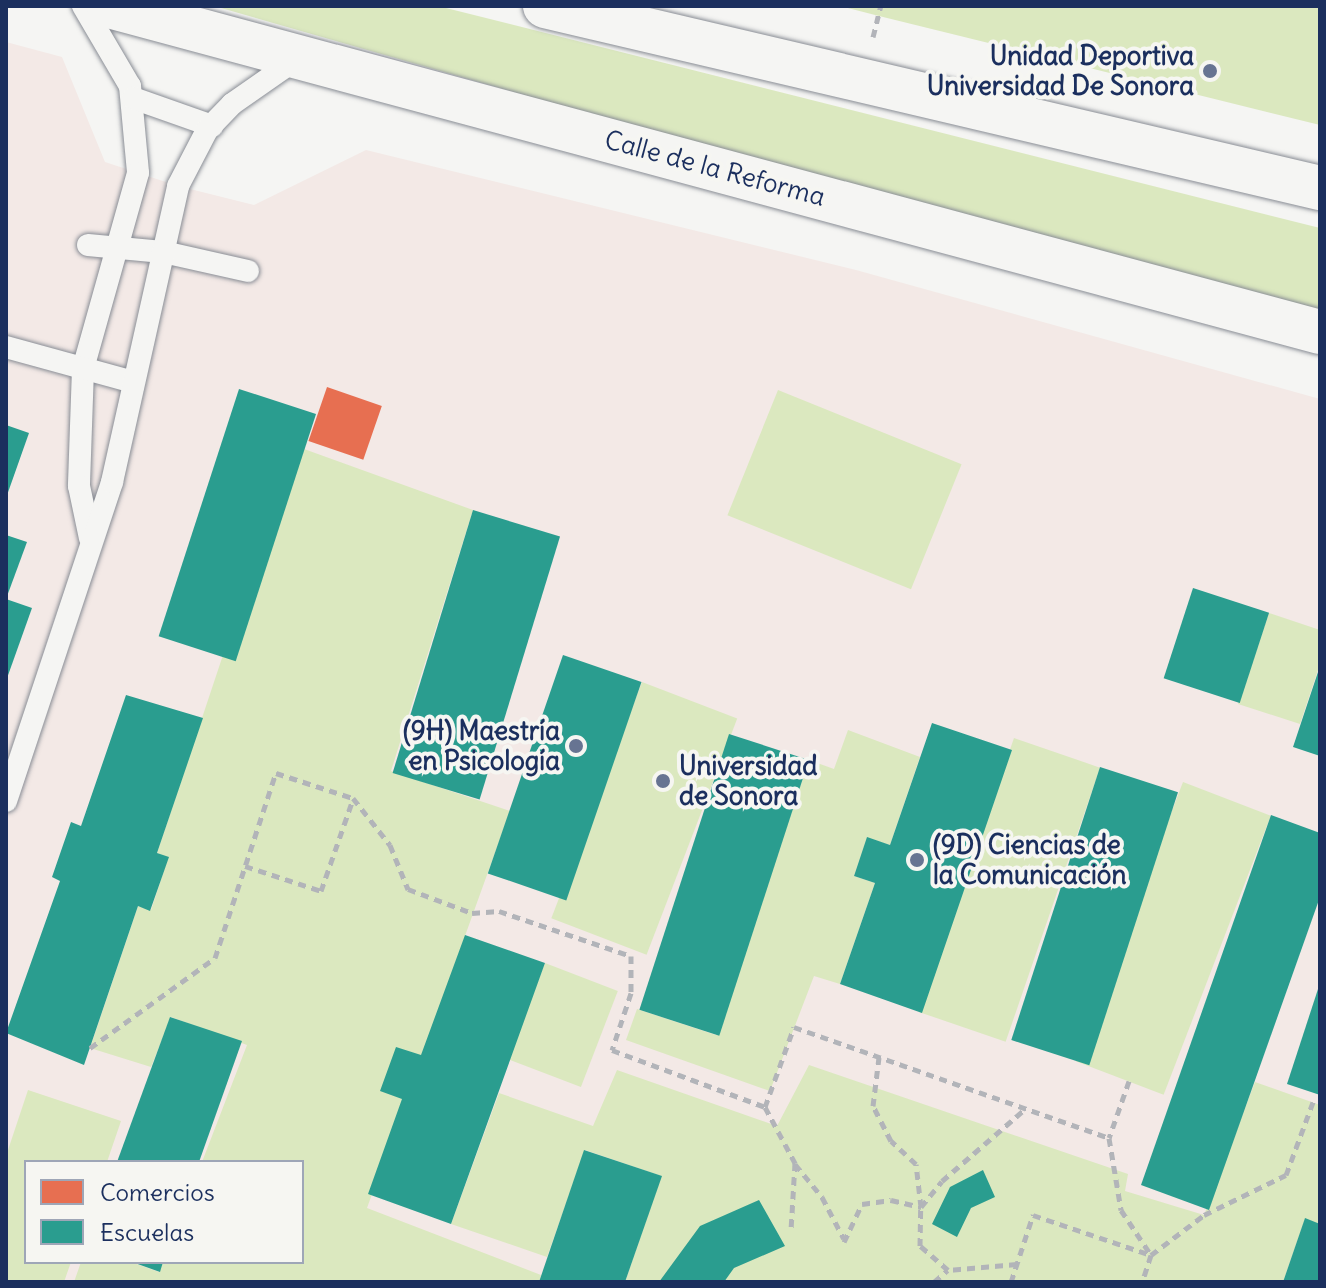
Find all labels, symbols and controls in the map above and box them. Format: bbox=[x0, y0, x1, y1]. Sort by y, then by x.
place label: Unidad Deportiva Universidad De Sonora bbox=[927, 40, 1194, 102]
marker: Unidad Deportiva Universidad De Sonora bbox=[1201, 62, 1219, 80]
street label: Calle de la Reforma bbox=[601, 124, 829, 212]
place label: (9H) Maestría en Psicología bbox=[403, 715, 560, 776]
marker: (9H) Maestría en Psicología bbox=[567, 737, 585, 755]
place label: Universidad de Sonora bbox=[679, 750, 818, 812]
marker: Universidad de Sonora bbox=[654, 772, 672, 790]
place label: (9D) Ciencias de la Comunicación bbox=[933, 829, 1127, 890]
marker: (9D) Ciencias de la Comunicación bbox=[908, 851, 926, 869]
legend bbox=[24, 1160, 304, 1264]
text: Comercios bbox=[100, 1177, 215, 1207]
text: Escuelas bbox=[100, 1217, 194, 1247]

